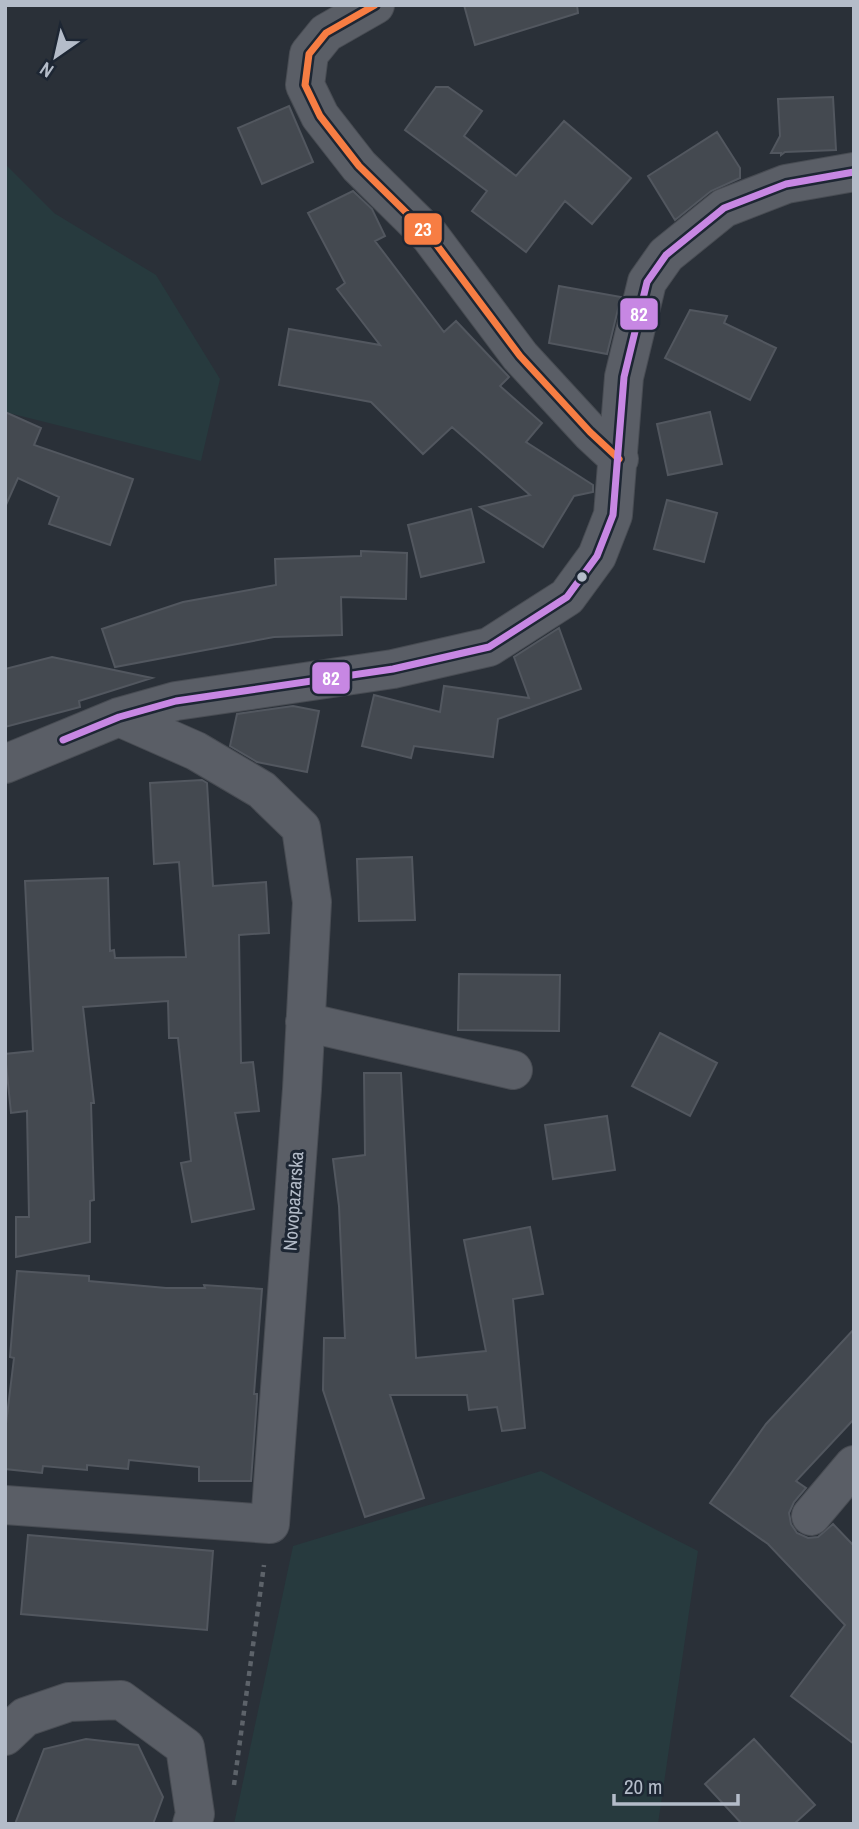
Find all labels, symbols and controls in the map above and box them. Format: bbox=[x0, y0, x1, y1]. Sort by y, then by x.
north arrow bbox=[21, 21, 91, 91]
text: N bbox=[35, 56, 58, 84]
line badge: 23 bbox=[403, 212, 443, 246]
text: 23 bbox=[414, 216, 432, 242]
line badge: 82 bbox=[619, 297, 659, 331]
text: 82 bbox=[630, 301, 648, 327]
unlabelled marker bbox=[575, 570, 589, 584]
line badge: 82 bbox=[311, 661, 351, 695]
text: 82 bbox=[322, 665, 340, 691]
street label: Novopazarska bbox=[277, 1150, 309, 1252]
scale bar bbox=[614, 1762, 738, 1806]
text: 20 m bbox=[624, 1772, 662, 1801]

